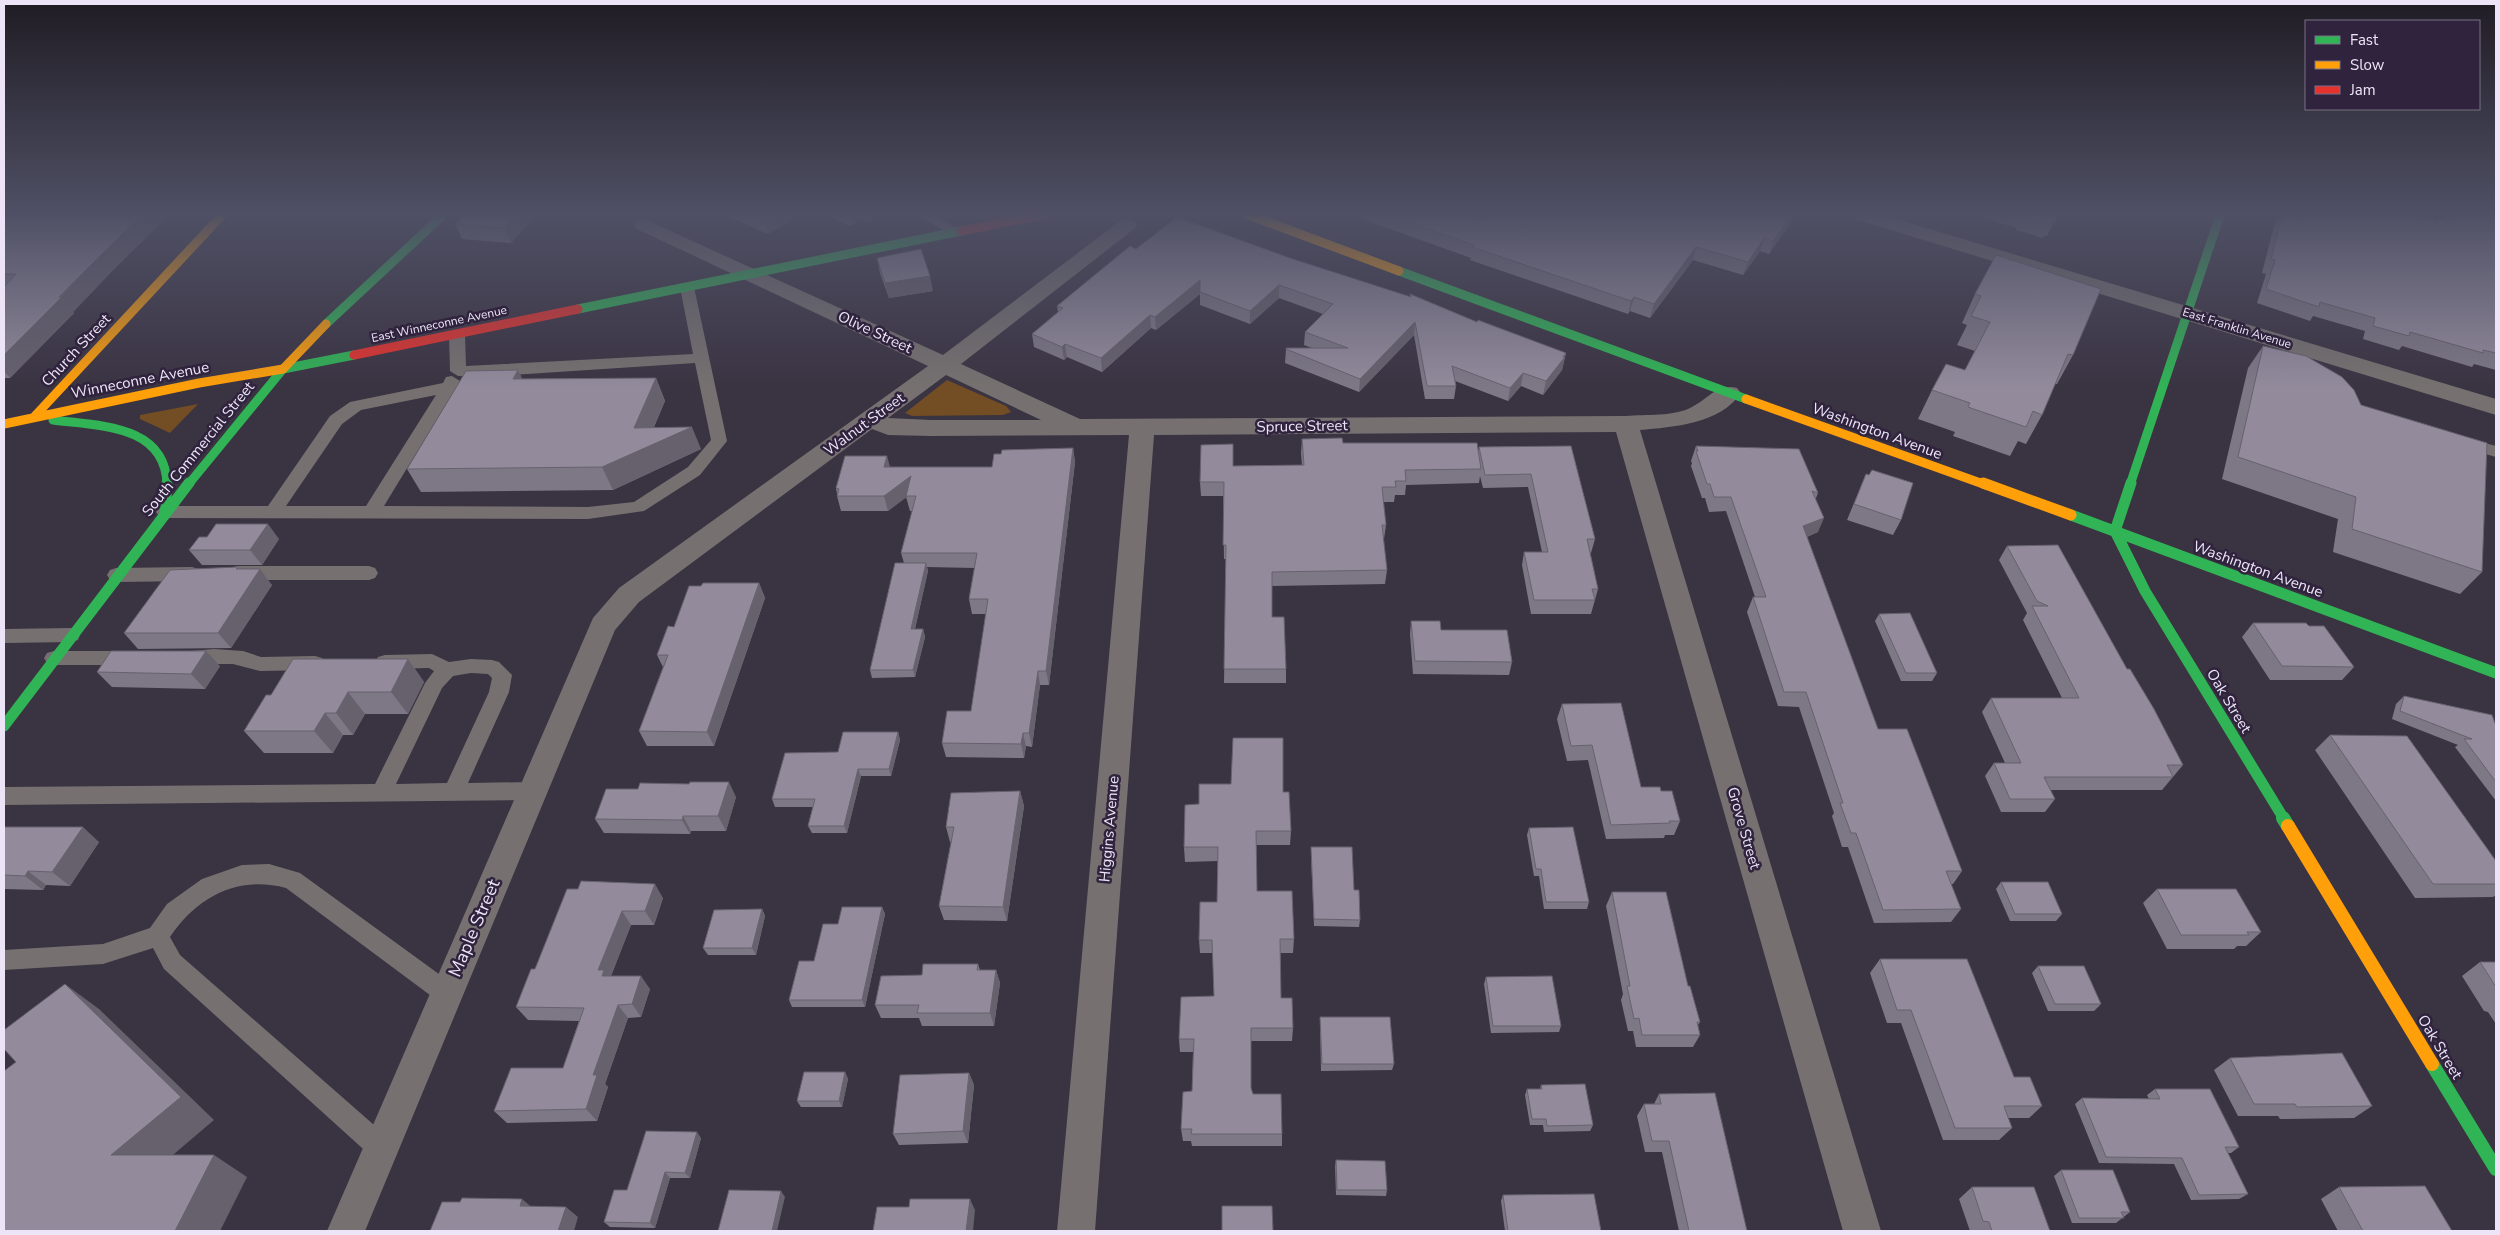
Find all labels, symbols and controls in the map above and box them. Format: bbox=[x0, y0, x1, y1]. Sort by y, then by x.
legend bbox=[2305, 20, 2480, 110]
text: Fast bbox=[2350, 30, 2379, 50]
text: Slow bbox=[2350, 55, 2385, 75]
text: Jam bbox=[2349, 80, 2376, 100]
street label: East Winneconne Avenue bbox=[370, 302, 508, 346]
street label: East Franklin Avenue bbox=[2181, 304, 2293, 352]
street label: Olive Street bbox=[835, 306, 916, 358]
street label: Church Street bbox=[37, 309, 115, 391]
street label: Winneconne Avenue bbox=[69, 357, 211, 403]
street label: South Commercial Street bbox=[137, 377, 259, 521]
street label: Walnut Street bbox=[820, 388, 909, 460]
street label: Washington Avenue bbox=[1809, 398, 1945, 464]
street label: Spruce Street bbox=[1256, 415, 1349, 437]
street label: Washington Avenue bbox=[2190, 536, 2326, 602]
street label: Oak Street bbox=[2202, 665, 2256, 738]
street label: Higgins Avenue bbox=[1094, 775, 1124, 883]
street label: Grove Street bbox=[1723, 784, 1766, 872]
street label: Maple Street bbox=[443, 875, 506, 981]
street label: Oak Street bbox=[2413, 1011, 2467, 1084]

